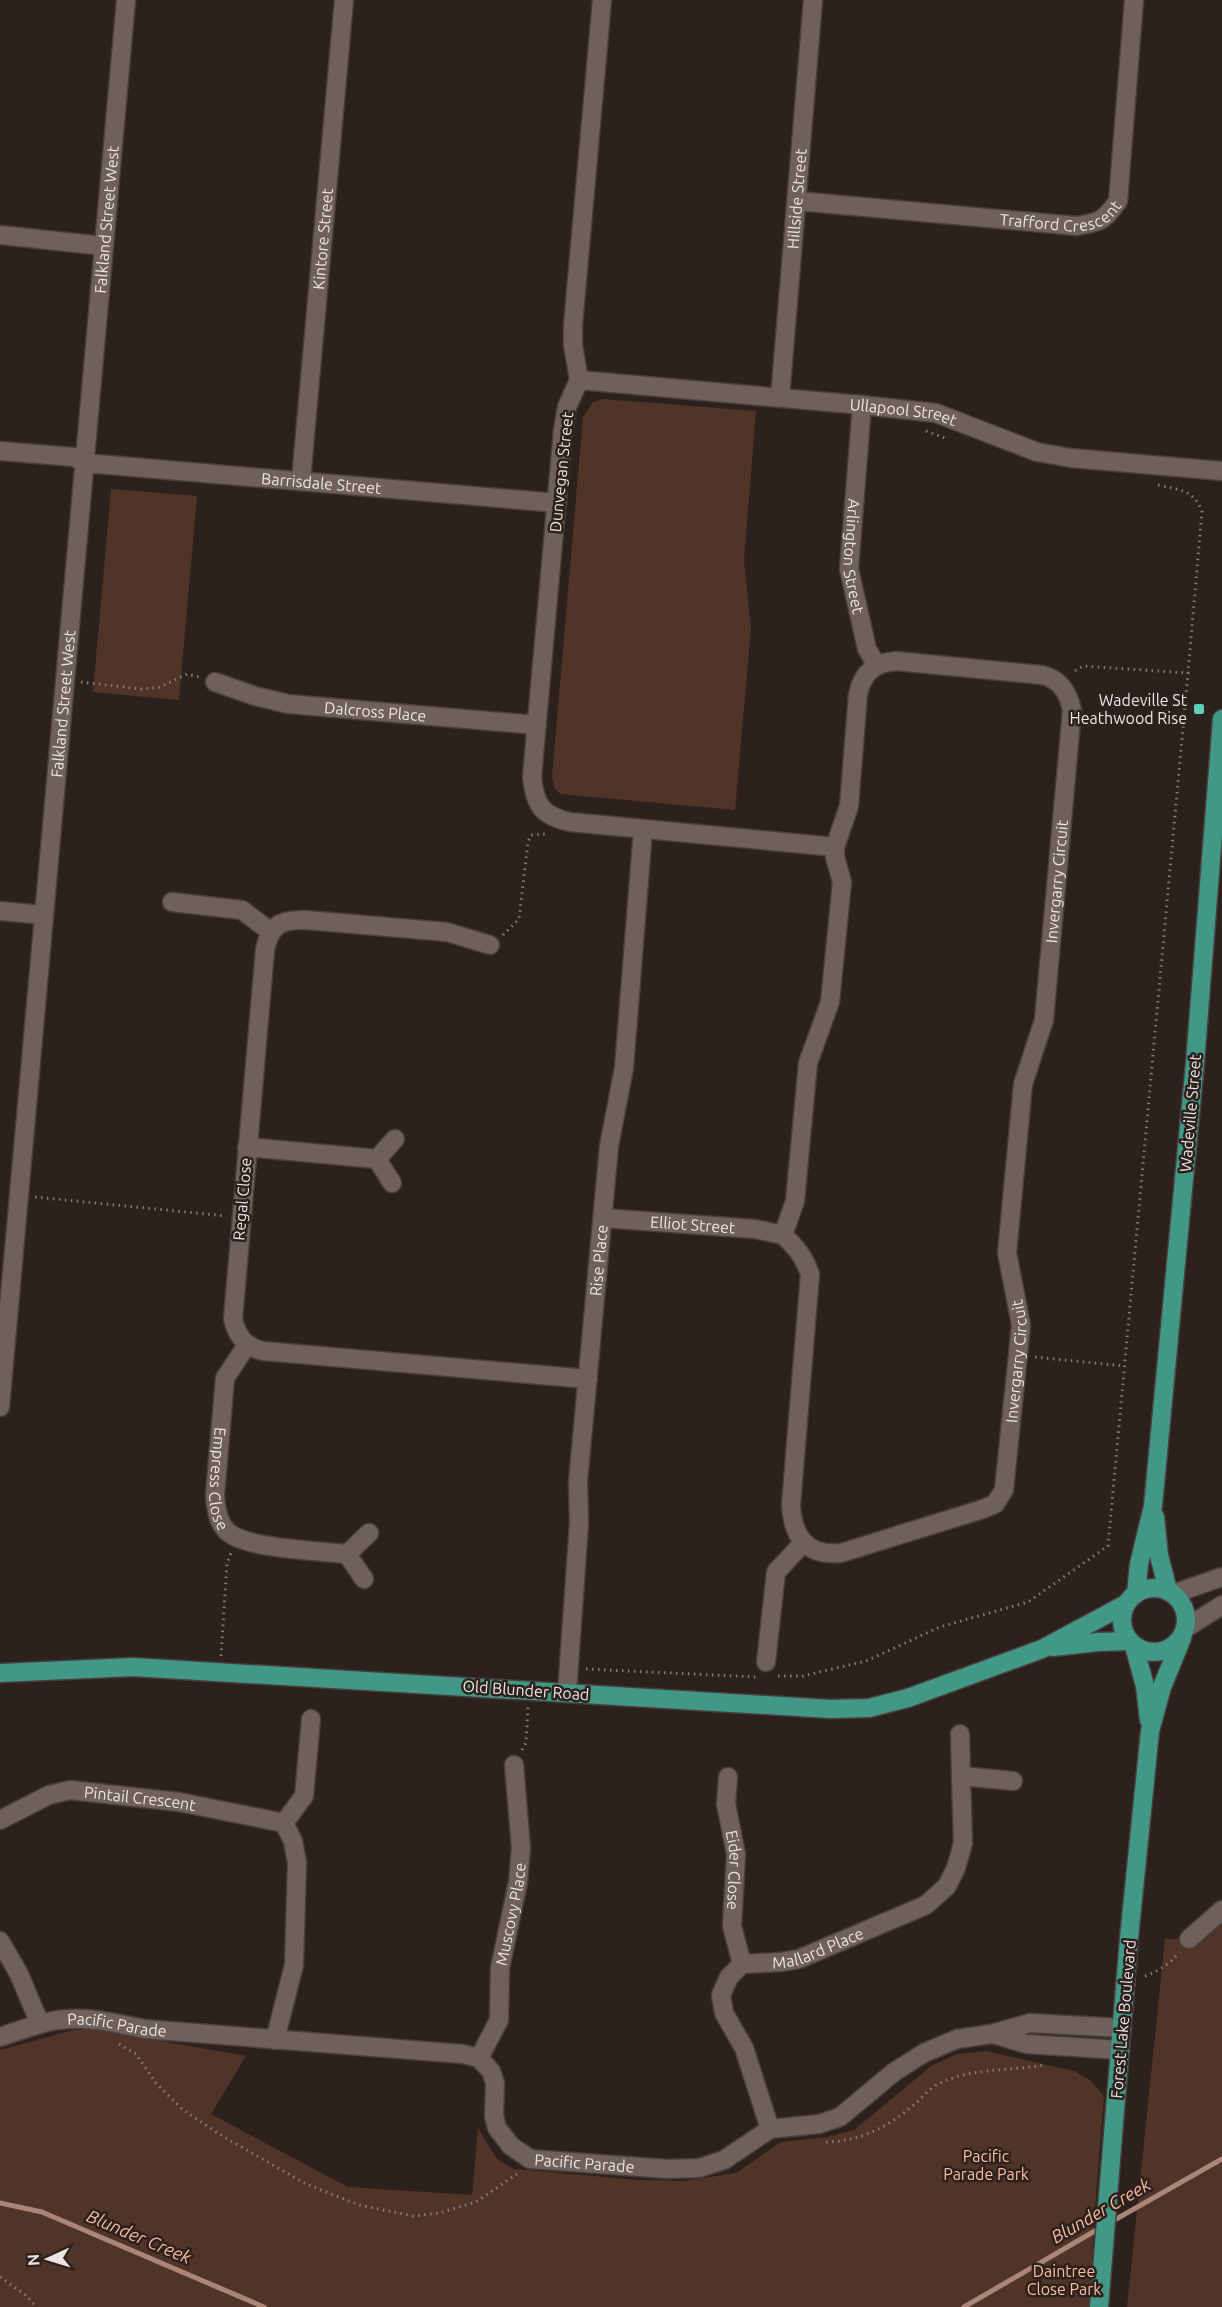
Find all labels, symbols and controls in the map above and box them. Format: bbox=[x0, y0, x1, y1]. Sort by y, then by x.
street label: Falkland Street West bbox=[91, 145, 122, 294]
street label: Hillside Street bbox=[783, 147, 810, 250]
street label: Kintore Street bbox=[309, 187, 336, 291]
street label: Trafford Crescent bbox=[999, 196, 1125, 235]
street label: Ullapool Street bbox=[849, 395, 960, 429]
street label: Dunvegan Street bbox=[546, 410, 576, 533]
street label: Barrisdale Street bbox=[261, 469, 383, 497]
street label: Arlington Street bbox=[840, 498, 868, 616]
street label: Falkland Street West bbox=[47, 629, 79, 778]
place label: Wadeville St Heathwood Rise bbox=[1070, 691, 1188, 727]
street label: Dalcross Place bbox=[324, 698, 427, 725]
marker: Wadeville St Heathwood Rise bbox=[1192, 702, 1206, 716]
street label: Invergarry Circuit bbox=[1042, 818, 1071, 944]
street label: Wadeville Street bbox=[1176, 1053, 1204, 1173]
street label: Regal Close bbox=[229, 1157, 255, 1241]
street label: Elliot Street bbox=[650, 1212, 737, 1237]
street label: Rise Place bbox=[586, 1224, 611, 1297]
street label: Invergarry Circuit bbox=[1002, 1298, 1030, 1424]
street label: Empress Close bbox=[206, 1426, 232, 1534]
street label: Old Blunder Road bbox=[462, 1677, 590, 1703]
street label: Pintail Crescent bbox=[83, 1783, 198, 1814]
street label: Eider Close bbox=[722, 1829, 745, 1910]
street label: Muscovy Place bbox=[492, 1862, 529, 1967]
street label: Mallard Place bbox=[772, 1924, 866, 1971]
street label: Forest Lake Boulevard bbox=[1107, 1939, 1139, 2099]
street label: Pacific Parade bbox=[67, 2010, 167, 2040]
park label: Pacific Parade Park bbox=[943, 2147, 1029, 2183]
street label: Pacific Parade bbox=[534, 2150, 635, 2176]
water label: Blunder Creek bbox=[1047, 2173, 1154, 2247]
water label: Blunder Creek bbox=[84, 2205, 195, 2267]
north arrow bbox=[18, 2229, 78, 2289]
text: N bbox=[24, 2253, 42, 2267]
park label: Daintree Close Park bbox=[1027, 2262, 1101, 2298]

